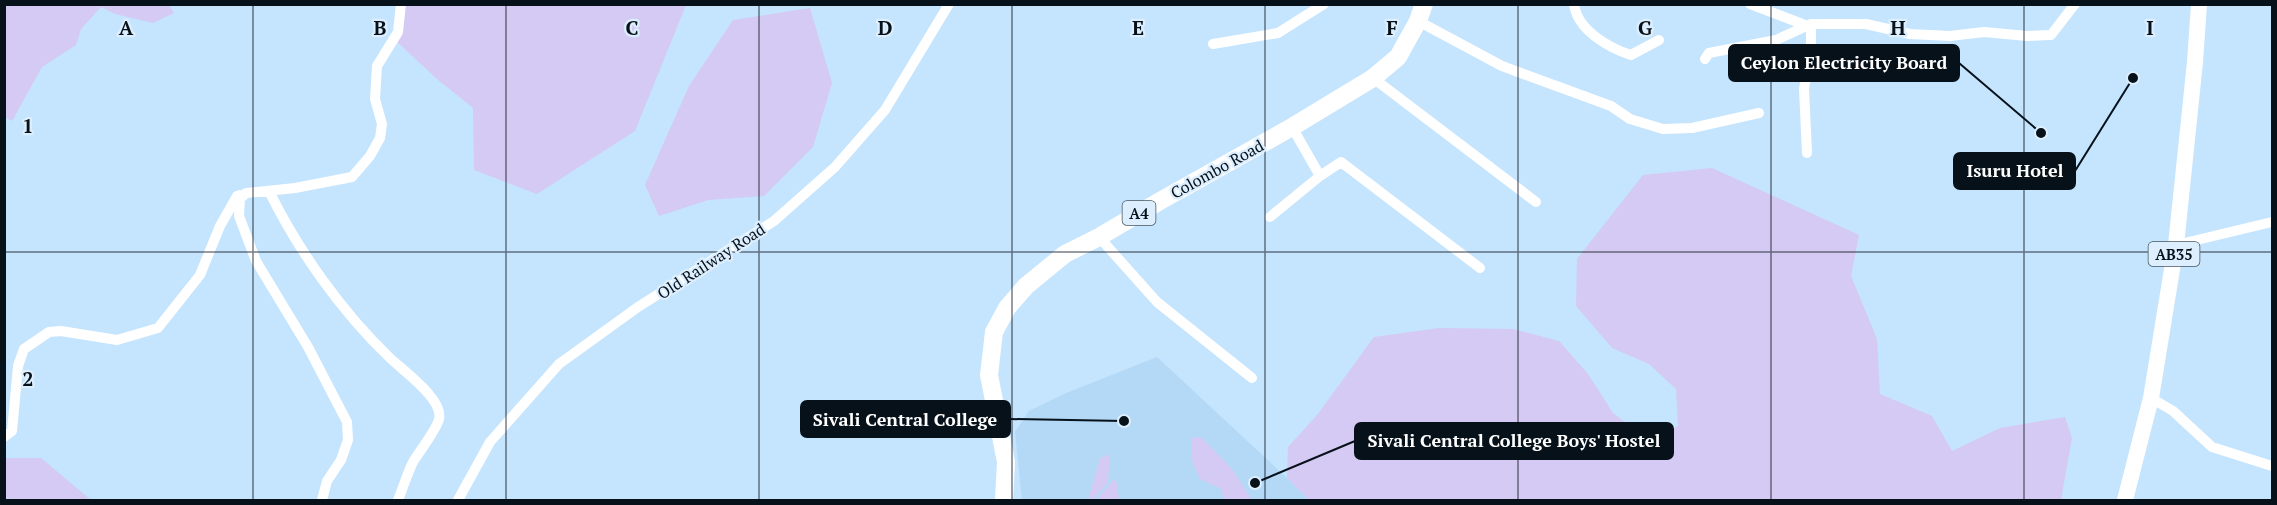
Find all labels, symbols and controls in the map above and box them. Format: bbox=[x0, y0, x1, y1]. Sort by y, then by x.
text: A bbox=[119, 14, 134, 41]
text: B bbox=[374, 14, 387, 41]
text: C bbox=[625, 14, 639, 41]
text: D bbox=[878, 14, 892, 41]
text: E bbox=[1132, 14, 1144, 41]
text: F bbox=[1386, 14, 1398, 41]
text: G bbox=[1638, 14, 1652, 41]
text: H bbox=[1890, 14, 1906, 41]
text: I bbox=[2146, 14, 2154, 41]
callout: Ceylon Electricity Board bbox=[1729, 45, 1959, 81]
text: Ceylon Electricity Board bbox=[1741, 50, 1947, 74]
text: 1 bbox=[22, 112, 34, 139]
street label: Colombo Road bbox=[1166, 134, 1268, 204]
callout: Isuru Hotel bbox=[1954, 153, 2075, 189]
text: Isuru Hotel bbox=[1966, 158, 2064, 182]
road number: A4 bbox=[1122, 201, 1156, 225]
street label: Old Railway Road bbox=[653, 218, 769, 304]
road number: AB35 bbox=[2148, 242, 2200, 266]
text: 2 bbox=[22, 365, 34, 392]
callout: Sivali Central College bbox=[801, 401, 1010, 437]
text: Sivali Central College bbox=[813, 407, 998, 431]
callout: Sivali Central College Boys' Hostel bbox=[1355, 423, 1673, 459]
text: Sivali Central College Boys' Hostel bbox=[1367, 428, 1661, 452]

